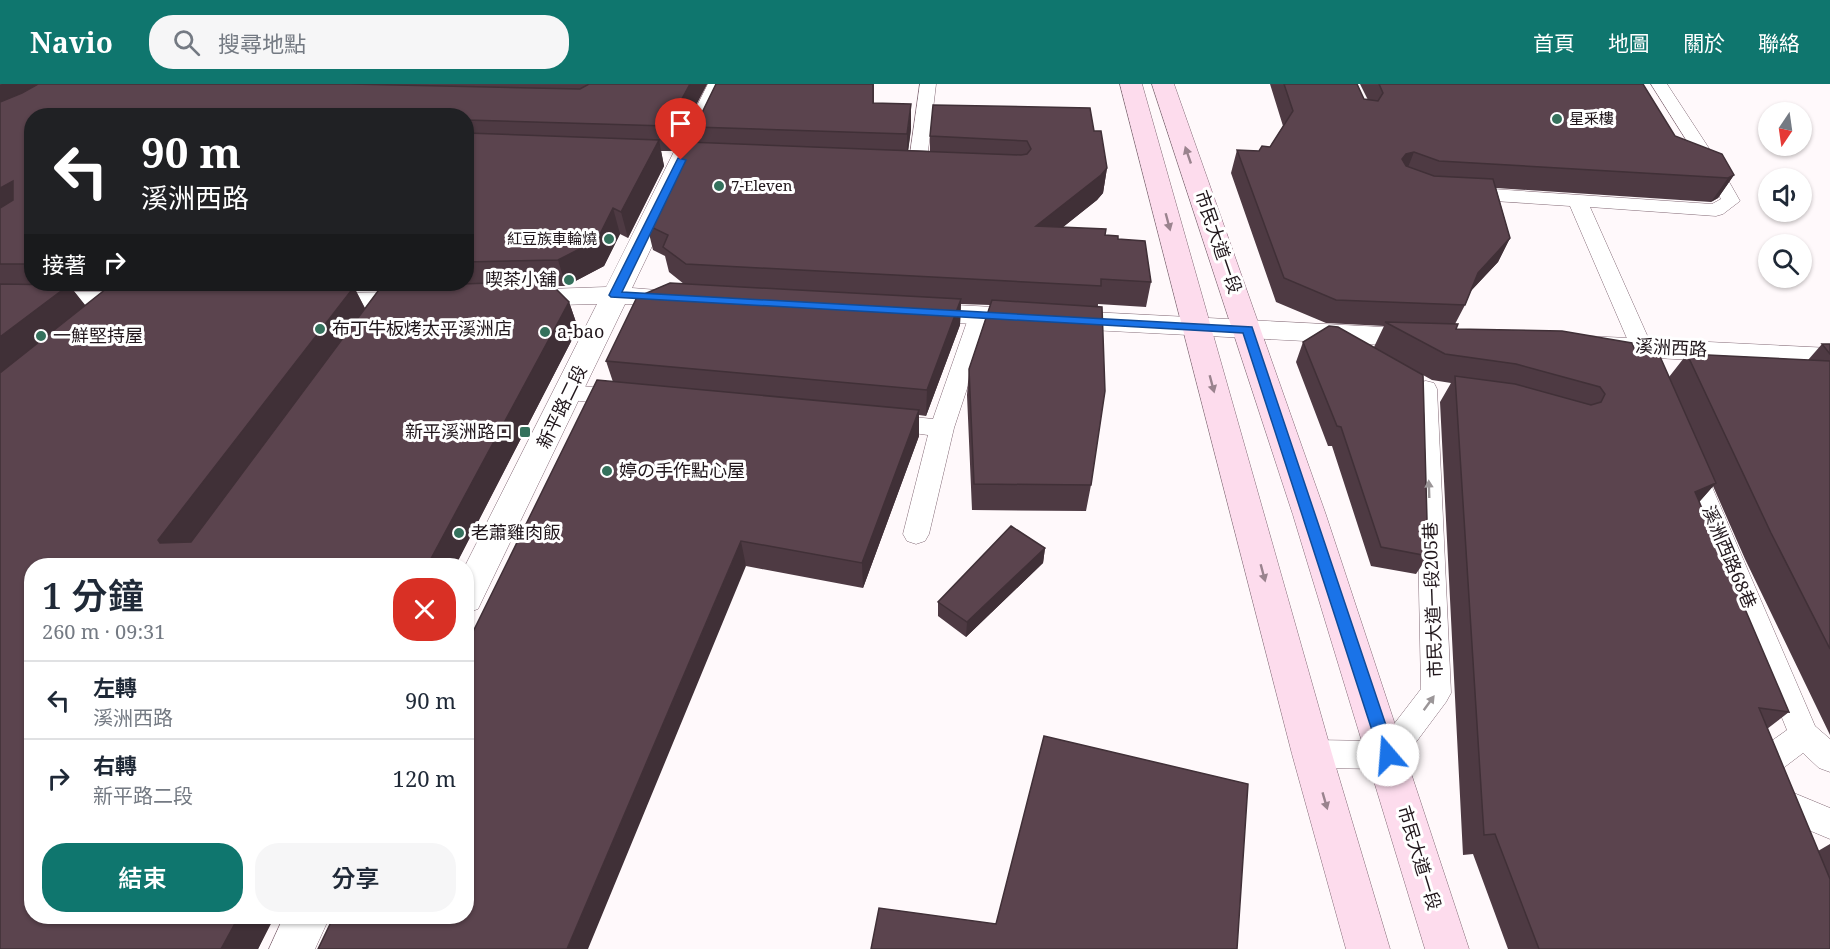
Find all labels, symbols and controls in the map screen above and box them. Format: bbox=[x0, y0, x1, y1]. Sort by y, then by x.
search box bbox=[149, 15, 569, 69]
text: Navio bbox=[30, 23, 113, 61]
icon: search bbox=[170, 26, 203, 59]
text: 搜尋地點 bbox=[218, 28, 306, 58]
text: 首頁 bbox=[1533, 29, 1575, 57]
text: 地圖 bbox=[1608, 29, 1650, 57]
text: 關於 bbox=[1683, 29, 1725, 57]
text: 聯絡 bbox=[1758, 29, 1800, 57]
pin bbox=[655, 98, 706, 160]
north arrow bbox=[1758, 102, 1812, 156]
map controls bbox=[1758, 102, 1812, 288]
icon: arrive bbox=[664, 107, 697, 140]
place label: 星釆樓 bbox=[1569, 108, 1614, 128]
marker: 星釆樓 bbox=[1550, 112, 1564, 126]
text: 90 m bbox=[141, 123, 241, 180]
icon: left bbox=[42, 132, 120, 210]
one-way arrow bbox=[1182, 146, 1192, 164]
button: sound bbox=[1758, 168, 1812, 222]
place label: 7-Eleven bbox=[731, 175, 793, 195]
text: 溪洲西路 bbox=[141, 179, 249, 216]
marker: 7-Eleven bbox=[712, 179, 726, 193]
street label: 市民大道一段 bbox=[1190, 187, 1248, 297]
one-way arrow bbox=[1164, 212, 1174, 231]
place label: 紅豆族車輪燒 bbox=[507, 228, 597, 248]
marker: 紅豆族車輪燒 bbox=[602, 232, 616, 246]
button: search bbox=[1758, 234, 1812, 288]
icon: right bbox=[98, 246, 131, 279]
text: 接著 bbox=[42, 249, 86, 279]
place label: 喫茶小舖 bbox=[485, 267, 557, 291]
marker: 喫茶小舖 bbox=[562, 273, 576, 287]
place label: 布丁牛板烤太平溪洲店 bbox=[332, 316, 512, 340]
place label: a-bao bbox=[557, 319, 604, 343]
marker: 布丁牛板烤太平溪洲店 bbox=[313, 322, 327, 336]
place label: 一鮮堅持屋 bbox=[53, 323, 143, 347]
marker: a-bao bbox=[538, 325, 552, 339]
marker: 一鮮堅持屋 bbox=[34, 329, 48, 343]
street label: 溪洲西路 bbox=[1634, 333, 1708, 361]
street label: 新平路二段 bbox=[531, 361, 592, 452]
one-way arrow bbox=[1208, 376, 1217, 394]
place label: 新平溪洲路口 bbox=[405, 419, 513, 443]
marker: 新平溪洲路口 bbox=[518, 425, 532, 439]
place label: 婷の手作點心屋 bbox=[619, 458, 745, 482]
marker: 婷の手作點心屋 bbox=[600, 464, 614, 478]
one-way arrow bbox=[1425, 480, 1434, 499]
street label: 溪洲西路68巷 bbox=[1697, 501, 1762, 612]
place label: 老蕭雞肉飯 bbox=[471, 520, 561, 544]
street label: 市民大道一段205巷 bbox=[1417, 522, 1447, 678]
marker: 老蕭雞肉飯 bbox=[452, 526, 466, 540]
one-way arrow bbox=[1259, 564, 1268, 582]
text: 1 分鐘 bbox=[42, 571, 144, 620]
button: close bbox=[393, 578, 456, 641]
text: 260 m · 09:31 bbox=[42, 618, 165, 645]
text: 左轉 bbox=[93, 672, 137, 702]
icon: left bbox=[42, 684, 75, 717]
text: 90 m bbox=[405, 685, 456, 715]
one-way arrow bbox=[1422, 695, 1434, 710]
text: 溪洲西路 bbox=[93, 704, 173, 731]
position arrow bbox=[1356, 723, 1420, 787]
text: 右轉 bbox=[93, 750, 137, 780]
icon: right bbox=[42, 762, 75, 795]
text: 120 m bbox=[393, 763, 456, 793]
text: 新平路二段 bbox=[93, 782, 193, 809]
one-way arrow bbox=[1321, 792, 1330, 810]
street label: 市民大道一段 bbox=[1393, 803, 1447, 913]
button: 結束 bbox=[42, 843, 243, 912]
button: 分享 bbox=[255, 843, 456, 912]

